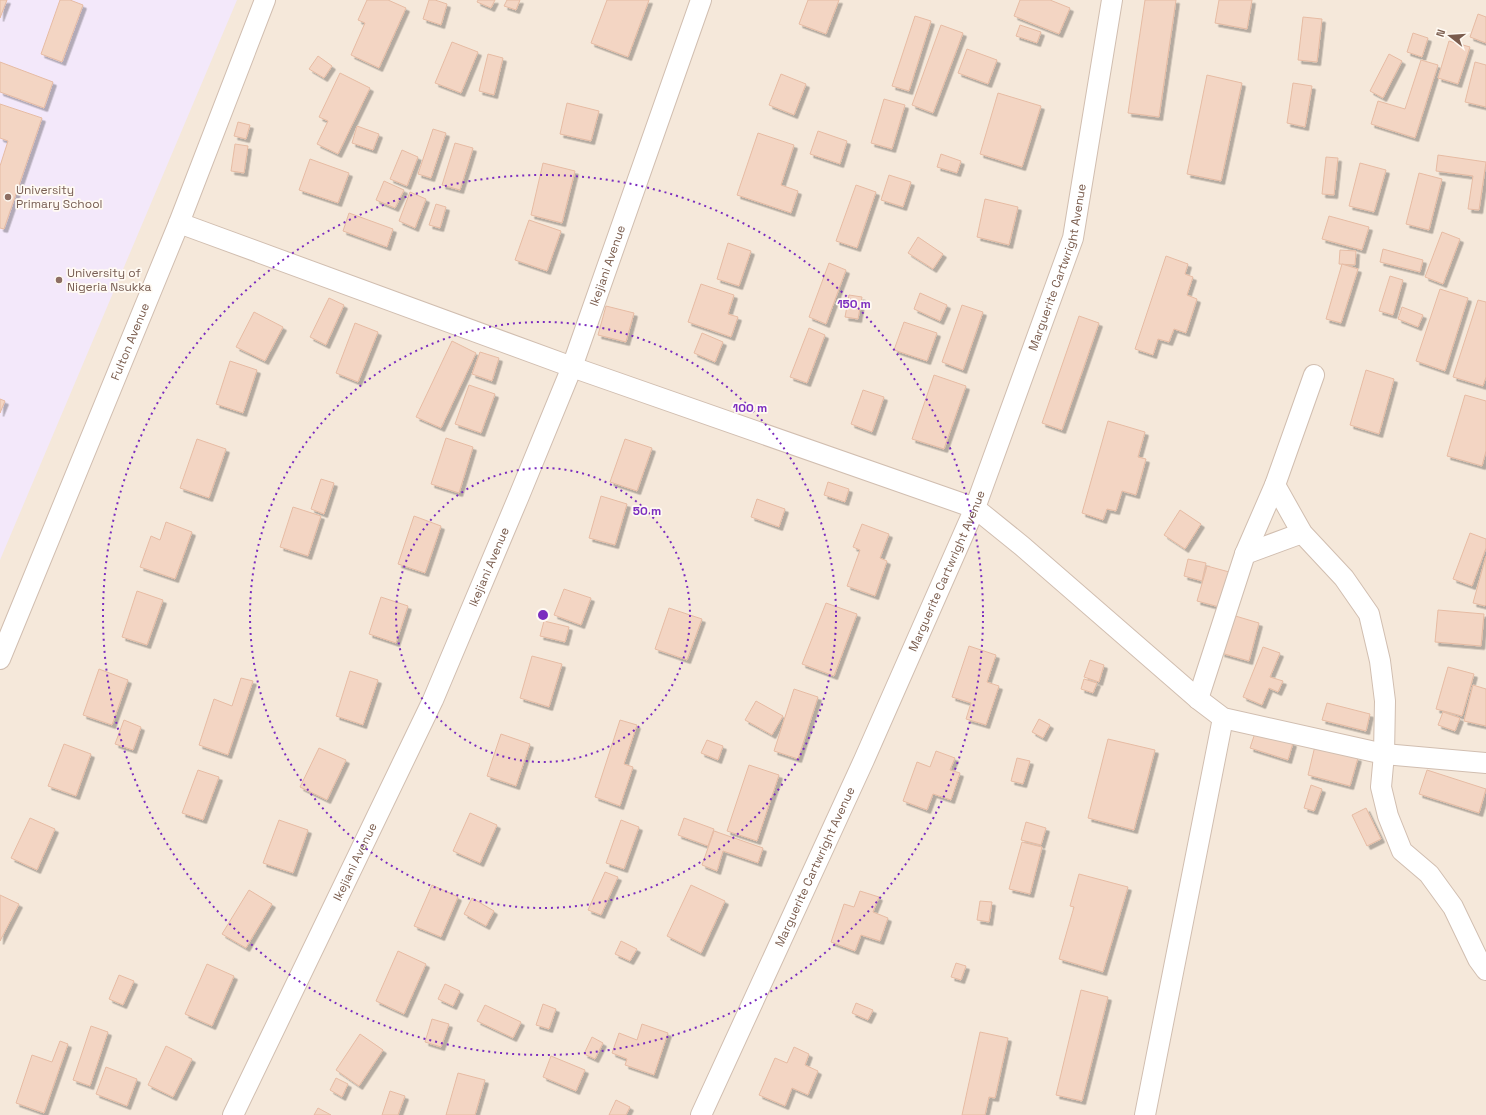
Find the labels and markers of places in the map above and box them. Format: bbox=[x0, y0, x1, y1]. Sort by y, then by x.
place label: University Primary School bbox=[16, 182, 103, 212]
marker: University Primary School bbox=[3, 192, 13, 202]
place label: University of Nigeria Nsukka bbox=[67, 265, 152, 295]
marker: University of Nigeria Nsukka bbox=[54, 275, 64, 285]
centre of rings bbox=[536, 608, 550, 622]

